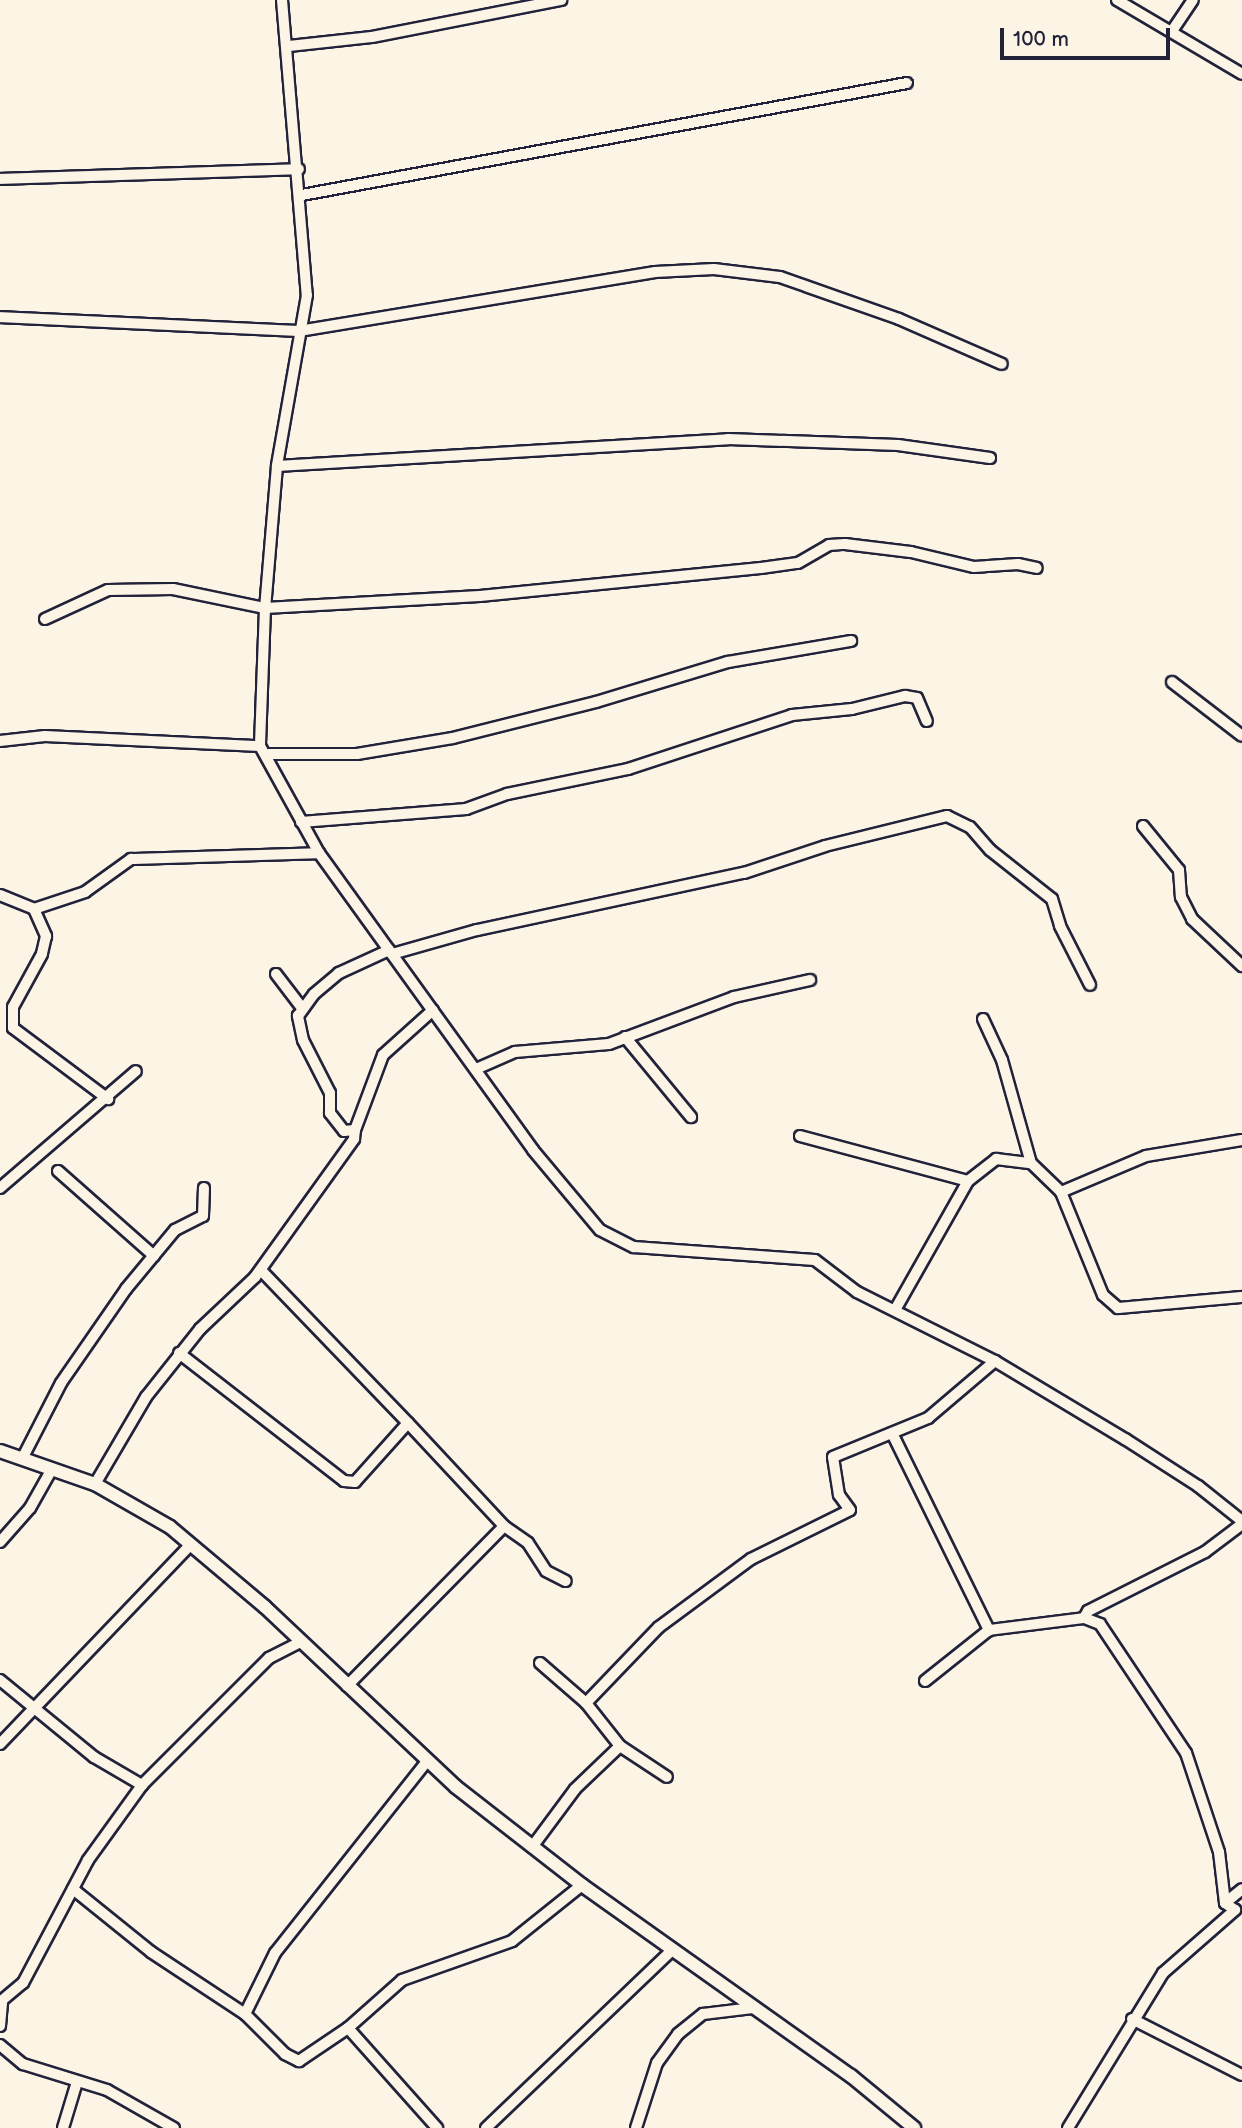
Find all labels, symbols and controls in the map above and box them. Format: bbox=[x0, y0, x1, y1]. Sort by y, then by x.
scale bar bbox=[1004, 14, 1174, 58]
text: 100 m bbox=[1013, 27, 1069, 52]

